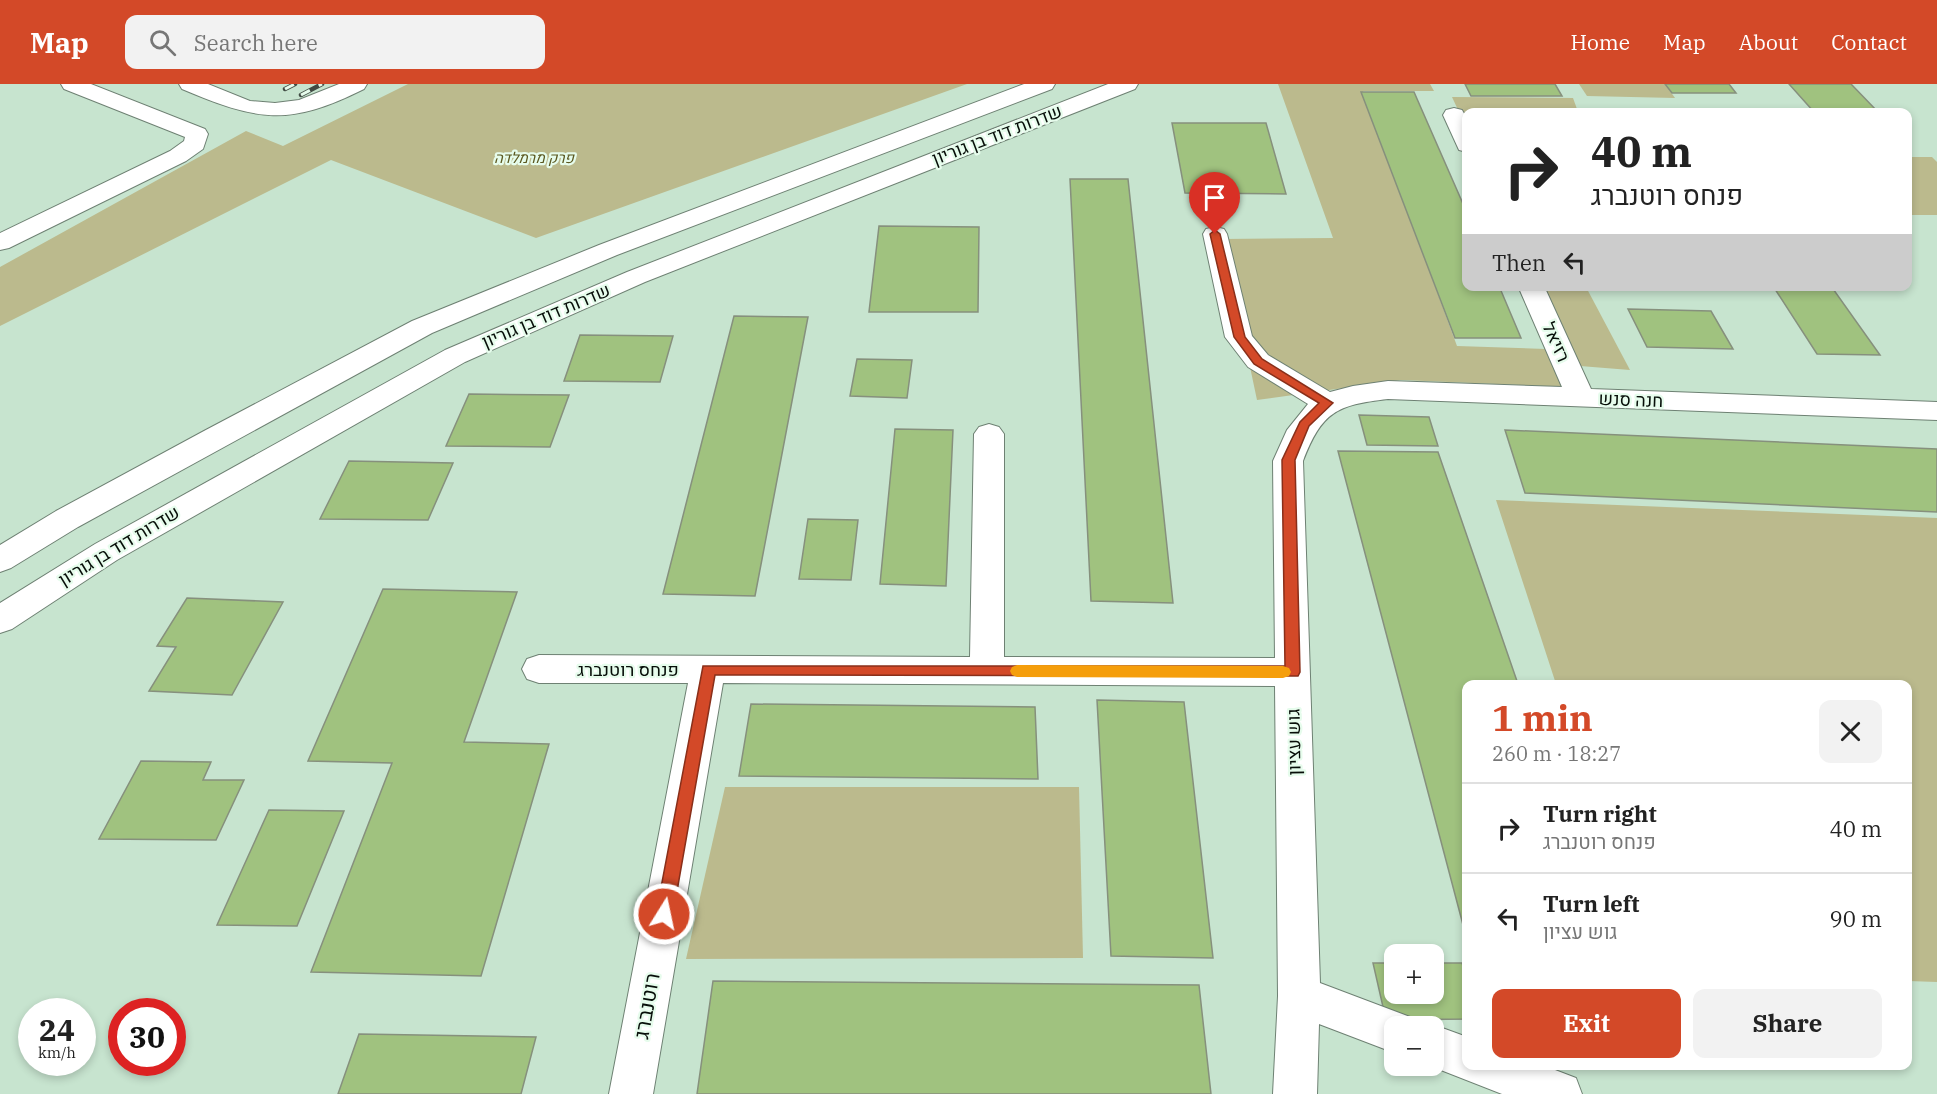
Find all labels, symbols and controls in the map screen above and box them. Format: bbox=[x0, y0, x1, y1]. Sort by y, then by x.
search box bbox=[125, 15, 545, 69]
text: Map bbox=[30, 24, 89, 61]
icon: search bbox=[146, 26, 179, 59]
text: Search here bbox=[194, 28, 318, 57]
text: Home bbox=[1570, 28, 1630, 56]
text: Map bbox=[1663, 28, 1706, 56]
text: About bbox=[1739, 28, 1798, 56]
text: Contact bbox=[1831, 28, 1907, 56]
street label: שדרות דוד בן גוריון bbox=[929, 99, 1065, 170]
text: 40 m bbox=[1591, 124, 1692, 179]
icon: right bbox=[1492, 132, 1570, 210]
park label: פרק מרמלדה bbox=[494, 148, 576, 167]
pin bbox=[1189, 172, 1240, 234]
text: פנחס רוטנברג bbox=[1591, 177, 1743, 212]
icon: arrive bbox=[1198, 181, 1231, 214]
icon: left bbox=[1558, 246, 1591, 279]
text: Then bbox=[1492, 248, 1546, 277]
street label: שדרות דוד בן גוריון bbox=[478, 278, 614, 353]
street label: רזיאל bbox=[1538, 318, 1575, 365]
street label: חנה סנש bbox=[1598, 387, 1664, 412]
street label: שדרות דוד בן גוריון bbox=[54, 500, 184, 591]
street label: פנחס רוטנברג bbox=[577, 658, 679, 681]
text: 1 min bbox=[1492, 694, 1593, 741]
button: close bbox=[1819, 700, 1882, 763]
street label: גוש עציון bbox=[1281, 708, 1306, 776]
text: 260 m · 18:27 bbox=[1492, 740, 1621, 767]
text: Turn right bbox=[1543, 799, 1657, 828]
icon: right bbox=[1492, 812, 1525, 845]
text: 40 m bbox=[1830, 814, 1882, 843]
text: פנחס רוטנברג bbox=[1543, 828, 1656, 855]
position arrow bbox=[632, 882, 696, 946]
text: Turn left bbox=[1543, 889, 1639, 918]
icon: left bbox=[1492, 902, 1525, 935]
text: 90 m bbox=[1830, 904, 1882, 933]
text: גוש עציון bbox=[1543, 918, 1617, 945]
map controls bbox=[1384, 944, 1444, 1076]
button: + bbox=[1384, 944, 1444, 1004]
street label: רוטנברג bbox=[626, 971, 666, 1041]
button: Exit bbox=[1492, 989, 1681, 1058]
button: Share bbox=[1693, 989, 1882, 1058]
speed limit sign: 30 bbox=[108, 998, 186, 1076]
text: 24 bbox=[39, 1010, 75, 1049]
button: − bbox=[1384, 1016, 1444, 1076]
text: km/h bbox=[38, 1043, 76, 1062]

